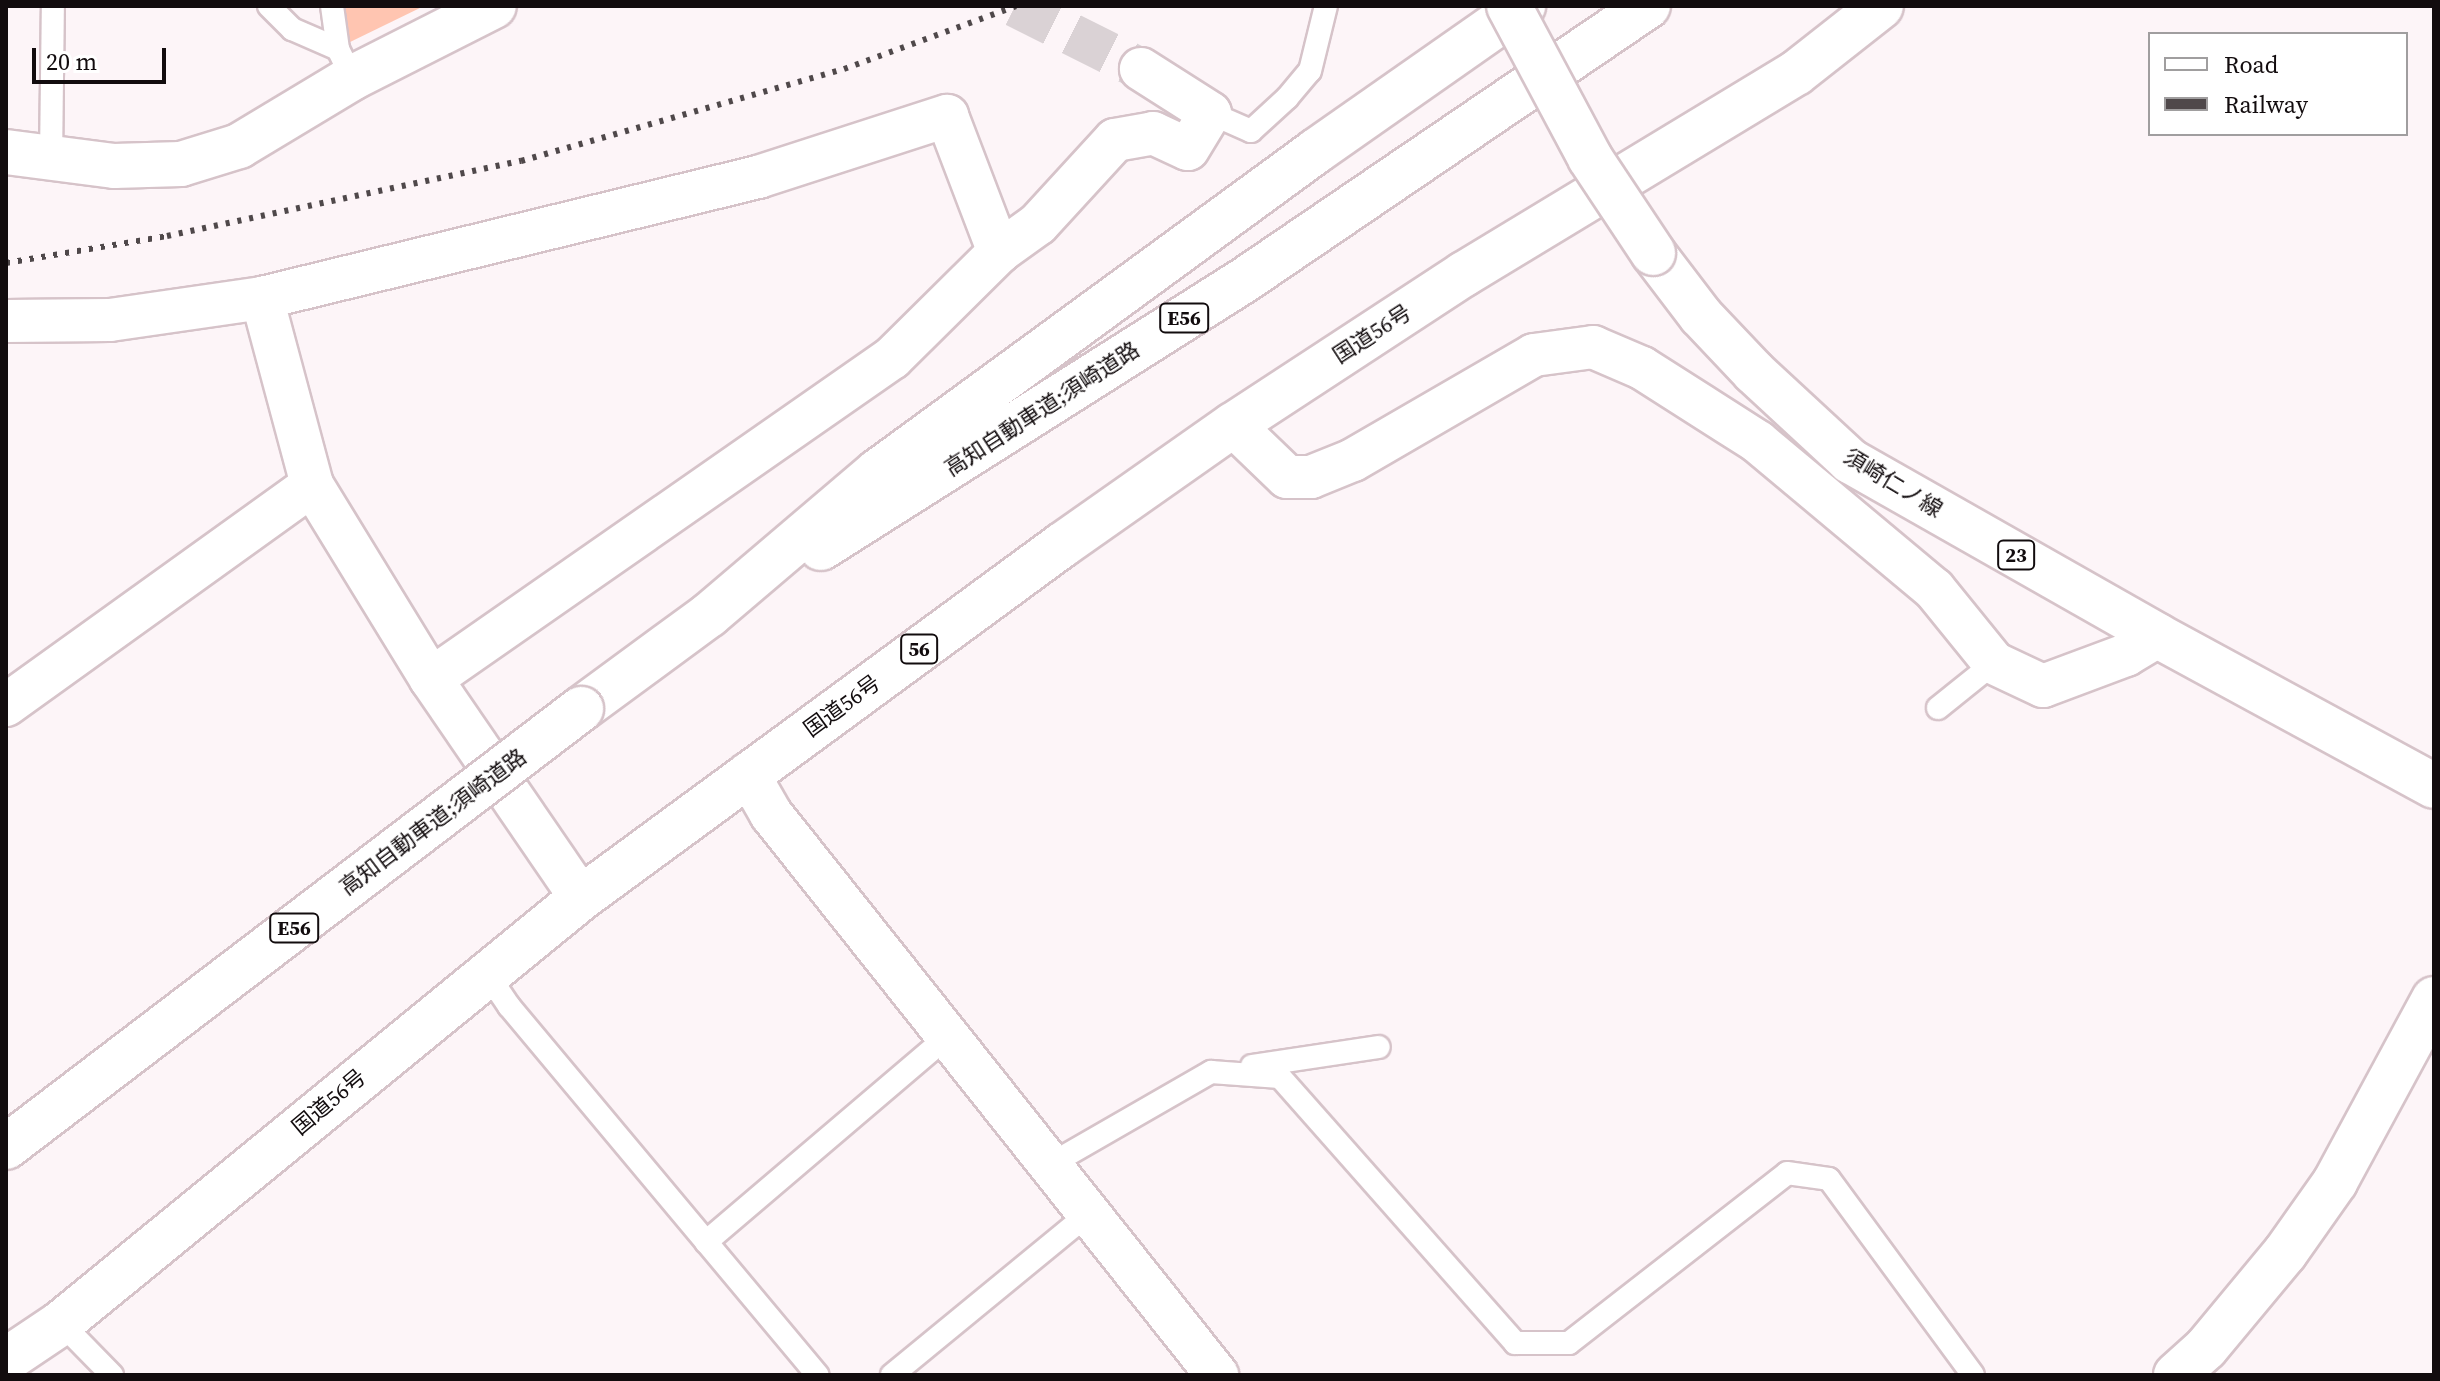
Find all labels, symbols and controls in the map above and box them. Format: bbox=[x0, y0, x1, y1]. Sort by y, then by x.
scale bar bbox=[36, 32, 170, 82]
legend bbox=[2148, 32, 2408, 136]
text: 20 m bbox=[46, 45, 97, 78]
text: Road bbox=[2224, 48, 2278, 81]
text: Railway bbox=[2224, 88, 2308, 121]
street label: 国道56号 bbox=[1328, 299, 1416, 369]
road number: E56 bbox=[1158, 302, 1210, 334]
street label: 高知自動車道;須崎道路 bbox=[940, 336, 1144, 482]
street label: 須崎仁ノ線 bbox=[1839, 443, 1947, 523]
road number: 23 bbox=[1996, 539, 2036, 571]
road number: 56 bbox=[899, 633, 939, 665]
street label: 国道56号 bbox=[799, 669, 885, 743]
street label: 高知自動車道;須崎道路 bbox=[335, 743, 531, 901]
road number: E56 bbox=[268, 912, 320, 944]
street label: 国道56号 bbox=[287, 1064, 371, 1140]

